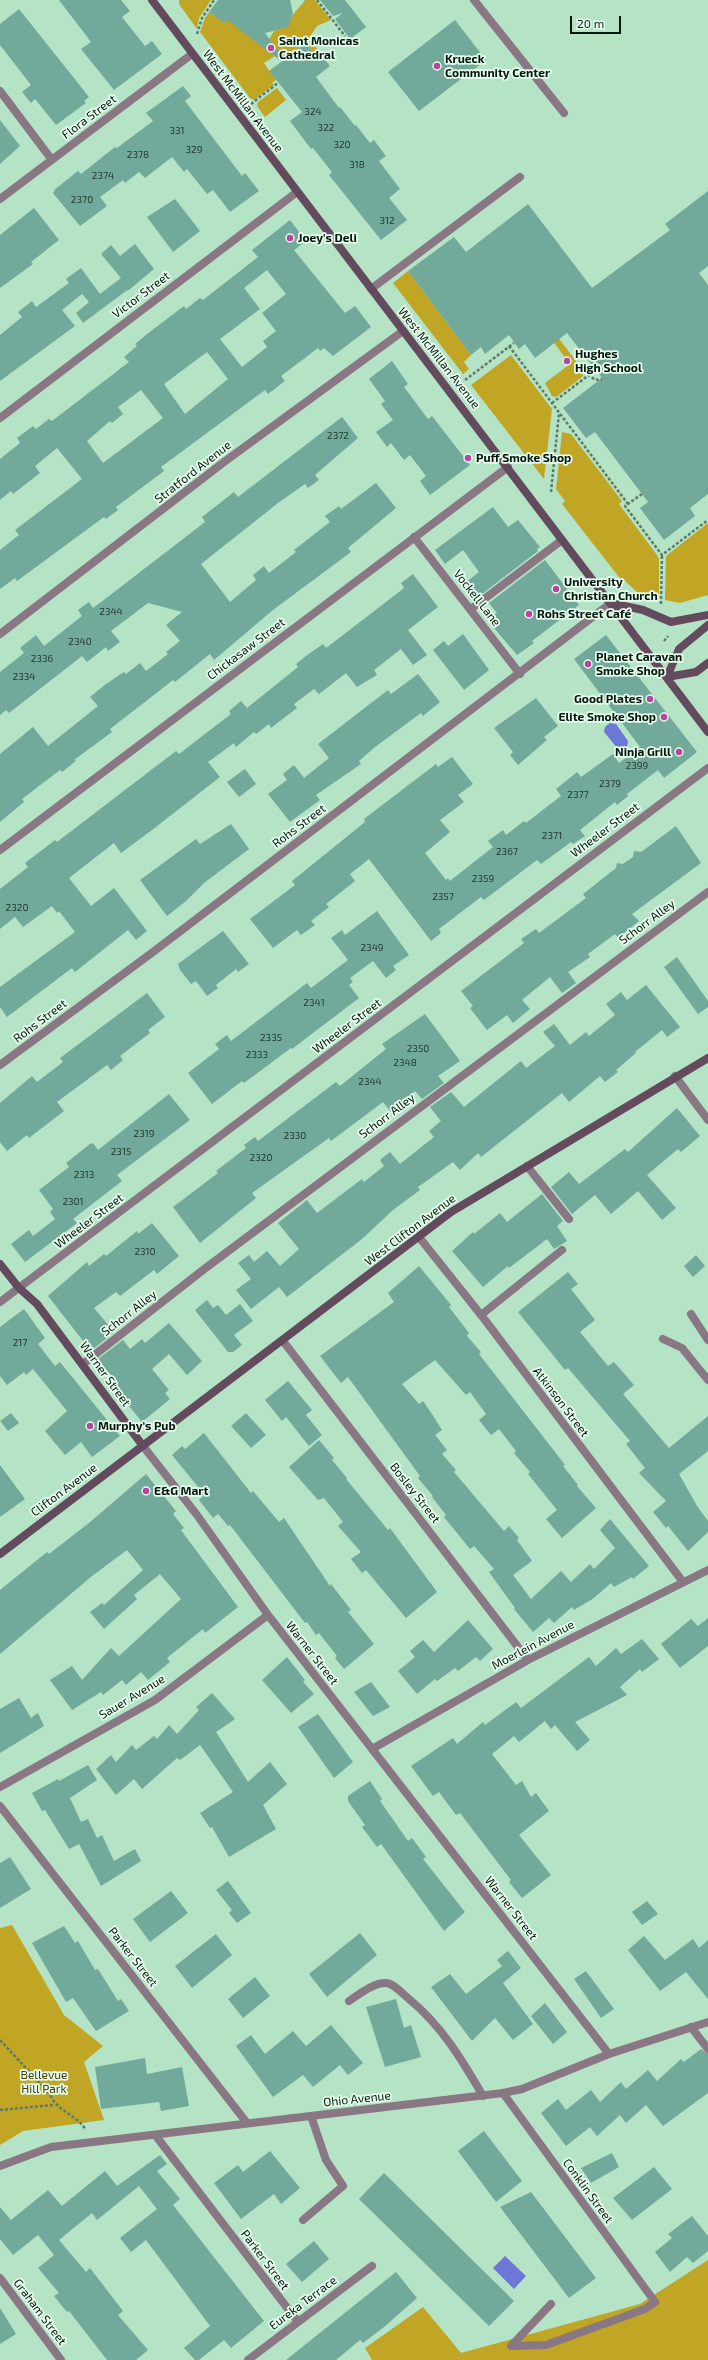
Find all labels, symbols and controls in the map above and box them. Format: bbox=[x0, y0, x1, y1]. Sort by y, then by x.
scale bar bbox=[572, 8, 623, 34]
text: 20 m bbox=[577, 16, 604, 30]
place label: Saint Monicas Cathedral bbox=[279, 34, 359, 62]
marker: Saint Monicas Cathedral bbox=[266, 43, 276, 53]
street label: West McMillan Avenue bbox=[200, 47, 286, 155]
place label: Krueck Community Center bbox=[445, 52, 550, 80]
marker: Krueck Community Center bbox=[432, 61, 442, 71]
street label: Flora Street bbox=[59, 92, 119, 142]
house number: 324 bbox=[304, 106, 322, 118]
house number: 322 bbox=[318, 122, 334, 134]
house number: 331 bbox=[169, 125, 185, 137]
house number: 320 bbox=[333, 139, 351, 151]
house number: 329 bbox=[186, 144, 202, 156]
house number: 2378 bbox=[127, 149, 149, 161]
house number: 318 bbox=[349, 159, 365, 171]
house number: 2374 bbox=[92, 170, 114, 182]
house number: 2370 bbox=[71, 194, 93, 206]
house number: 312 bbox=[379, 215, 395, 227]
place label: Joey's Deli bbox=[298, 231, 357, 245]
marker: Joey's Deli bbox=[285, 233, 295, 243]
street label: Victor Street bbox=[109, 269, 173, 321]
street label: West McMillan Avenue bbox=[395, 305, 483, 411]
place label: Hughes High School bbox=[575, 347, 642, 375]
marker: Hughes High School bbox=[562, 356, 572, 366]
house number: 2372 bbox=[327, 430, 349, 442]
street label: Stratford Avenue bbox=[152, 438, 234, 506]
place label: Puff Smoke Shop bbox=[476, 451, 571, 465]
marker: Puff Smoke Shop bbox=[463, 453, 473, 463]
street label: Vockell Lane bbox=[450, 567, 504, 629]
place label: University Christian Church bbox=[564, 575, 658, 603]
marker: University Christian Church bbox=[551, 584, 561, 594]
house number: 2344 bbox=[99, 606, 123, 618]
place label: Rohs Street Café bbox=[537, 607, 631, 621]
marker: Rohs Street Café bbox=[524, 609, 534, 619]
street label: Chickasaw Street bbox=[204, 615, 288, 683]
house number: 2340 bbox=[68, 636, 92, 648]
place label: Planet Caravan Smoke Shop bbox=[596, 650, 682, 678]
house number: 2336 bbox=[31, 653, 53, 665]
marker: Planet Caravan Smoke Shop bbox=[583, 659, 593, 669]
house number: 2334 bbox=[13, 671, 35, 683]
place label: Good Plates bbox=[574, 692, 642, 706]
marker: Good Plates bbox=[645, 694, 655, 704]
place label: Elite Smoke Shop bbox=[558, 710, 656, 724]
marker: Elite Smoke Shop bbox=[659, 712, 669, 722]
place label: Ninja Grill bbox=[615, 745, 671, 759]
marker: Ninja Grill bbox=[674, 747, 684, 757]
house number: 2399 bbox=[626, 760, 648, 772]
house number: 2379 bbox=[599, 778, 621, 790]
house number: 2377 bbox=[567, 789, 589, 801]
street label: Wheeler Street bbox=[568, 800, 642, 860]
street label: Rohs Street bbox=[269, 801, 329, 851]
house number: 2371 bbox=[542, 830, 562, 842]
house number: 2367 bbox=[496, 846, 518, 858]
house number: 2359 bbox=[472, 873, 494, 885]
house number: 2357 bbox=[432, 891, 454, 903]
street label: Schorr Alley bbox=[616, 896, 678, 948]
house number: 2320 bbox=[6, 902, 28, 914]
house number: 2349 bbox=[360, 942, 384, 954]
street label: Rohs Street bbox=[10, 996, 70, 1046]
street label: Wheeler Street bbox=[310, 996, 384, 1056]
house number: 2341 bbox=[303, 997, 325, 1009]
house number: 2335 bbox=[260, 1032, 282, 1044]
house number: 2350 bbox=[407, 1043, 429, 1055]
house number: 2333 bbox=[246, 1049, 268, 1061]
house number: 2348 bbox=[393, 1057, 417, 1069]
house number: 2344 bbox=[358, 1076, 382, 1088]
street label: Schorr Alley bbox=[356, 1090, 418, 1142]
house number: 2319 bbox=[134, 1128, 154, 1140]
house number: 2330 bbox=[284, 1130, 306, 1142]
house number: 2315 bbox=[111, 1146, 131, 1158]
house number: 2320 bbox=[250, 1152, 272, 1164]
house number: 2313 bbox=[74, 1169, 94, 1181]
street label: Wheeler Street bbox=[52, 1191, 126, 1251]
street label: West Clifton Avenue bbox=[362, 1191, 458, 1269]
house number: 2301 bbox=[62, 1196, 84, 1208]
house number: 2310 bbox=[134, 1246, 156, 1258]
street label: Schorr Alley bbox=[99, 1287, 159, 1339]
house number: 217 bbox=[13, 1337, 27, 1349]
street label: Warner Street bbox=[77, 1339, 133, 1409]
street label: Atkinson Street bbox=[530, 1364, 592, 1440]
place label: Murphy’s Pub bbox=[98, 1419, 176, 1433]
marker: Murphy’s Pub bbox=[85, 1421, 95, 1431]
street label: Clifton Avenue bbox=[28, 1460, 100, 1520]
street label: Bosley Street bbox=[387, 1460, 443, 1526]
place label: E&G Mart bbox=[154, 1484, 208, 1498]
marker: E&G Mart bbox=[141, 1486, 151, 1496]
street label: Moerlein Avenue bbox=[489, 1617, 577, 1673]
street label: Warner Street bbox=[283, 1618, 341, 1688]
street label: Sauer Avenue bbox=[96, 1672, 168, 1722]
street label: Warner Street bbox=[482, 1873, 540, 1943]
street label: Parker Street bbox=[105, 1924, 161, 1990]
park label: Bellevue Hill Park bbox=[20, 2068, 68, 2096]
street label: Ohio Avenue bbox=[323, 2088, 391, 2110]
street label: Conklin Street bbox=[560, 2156, 616, 2226]
street label: Parker Street bbox=[238, 2227, 292, 2293]
street label: Eureka Terrace bbox=[267, 2273, 339, 2333]
street label: Graham Street bbox=[10, 2276, 70, 2348]

